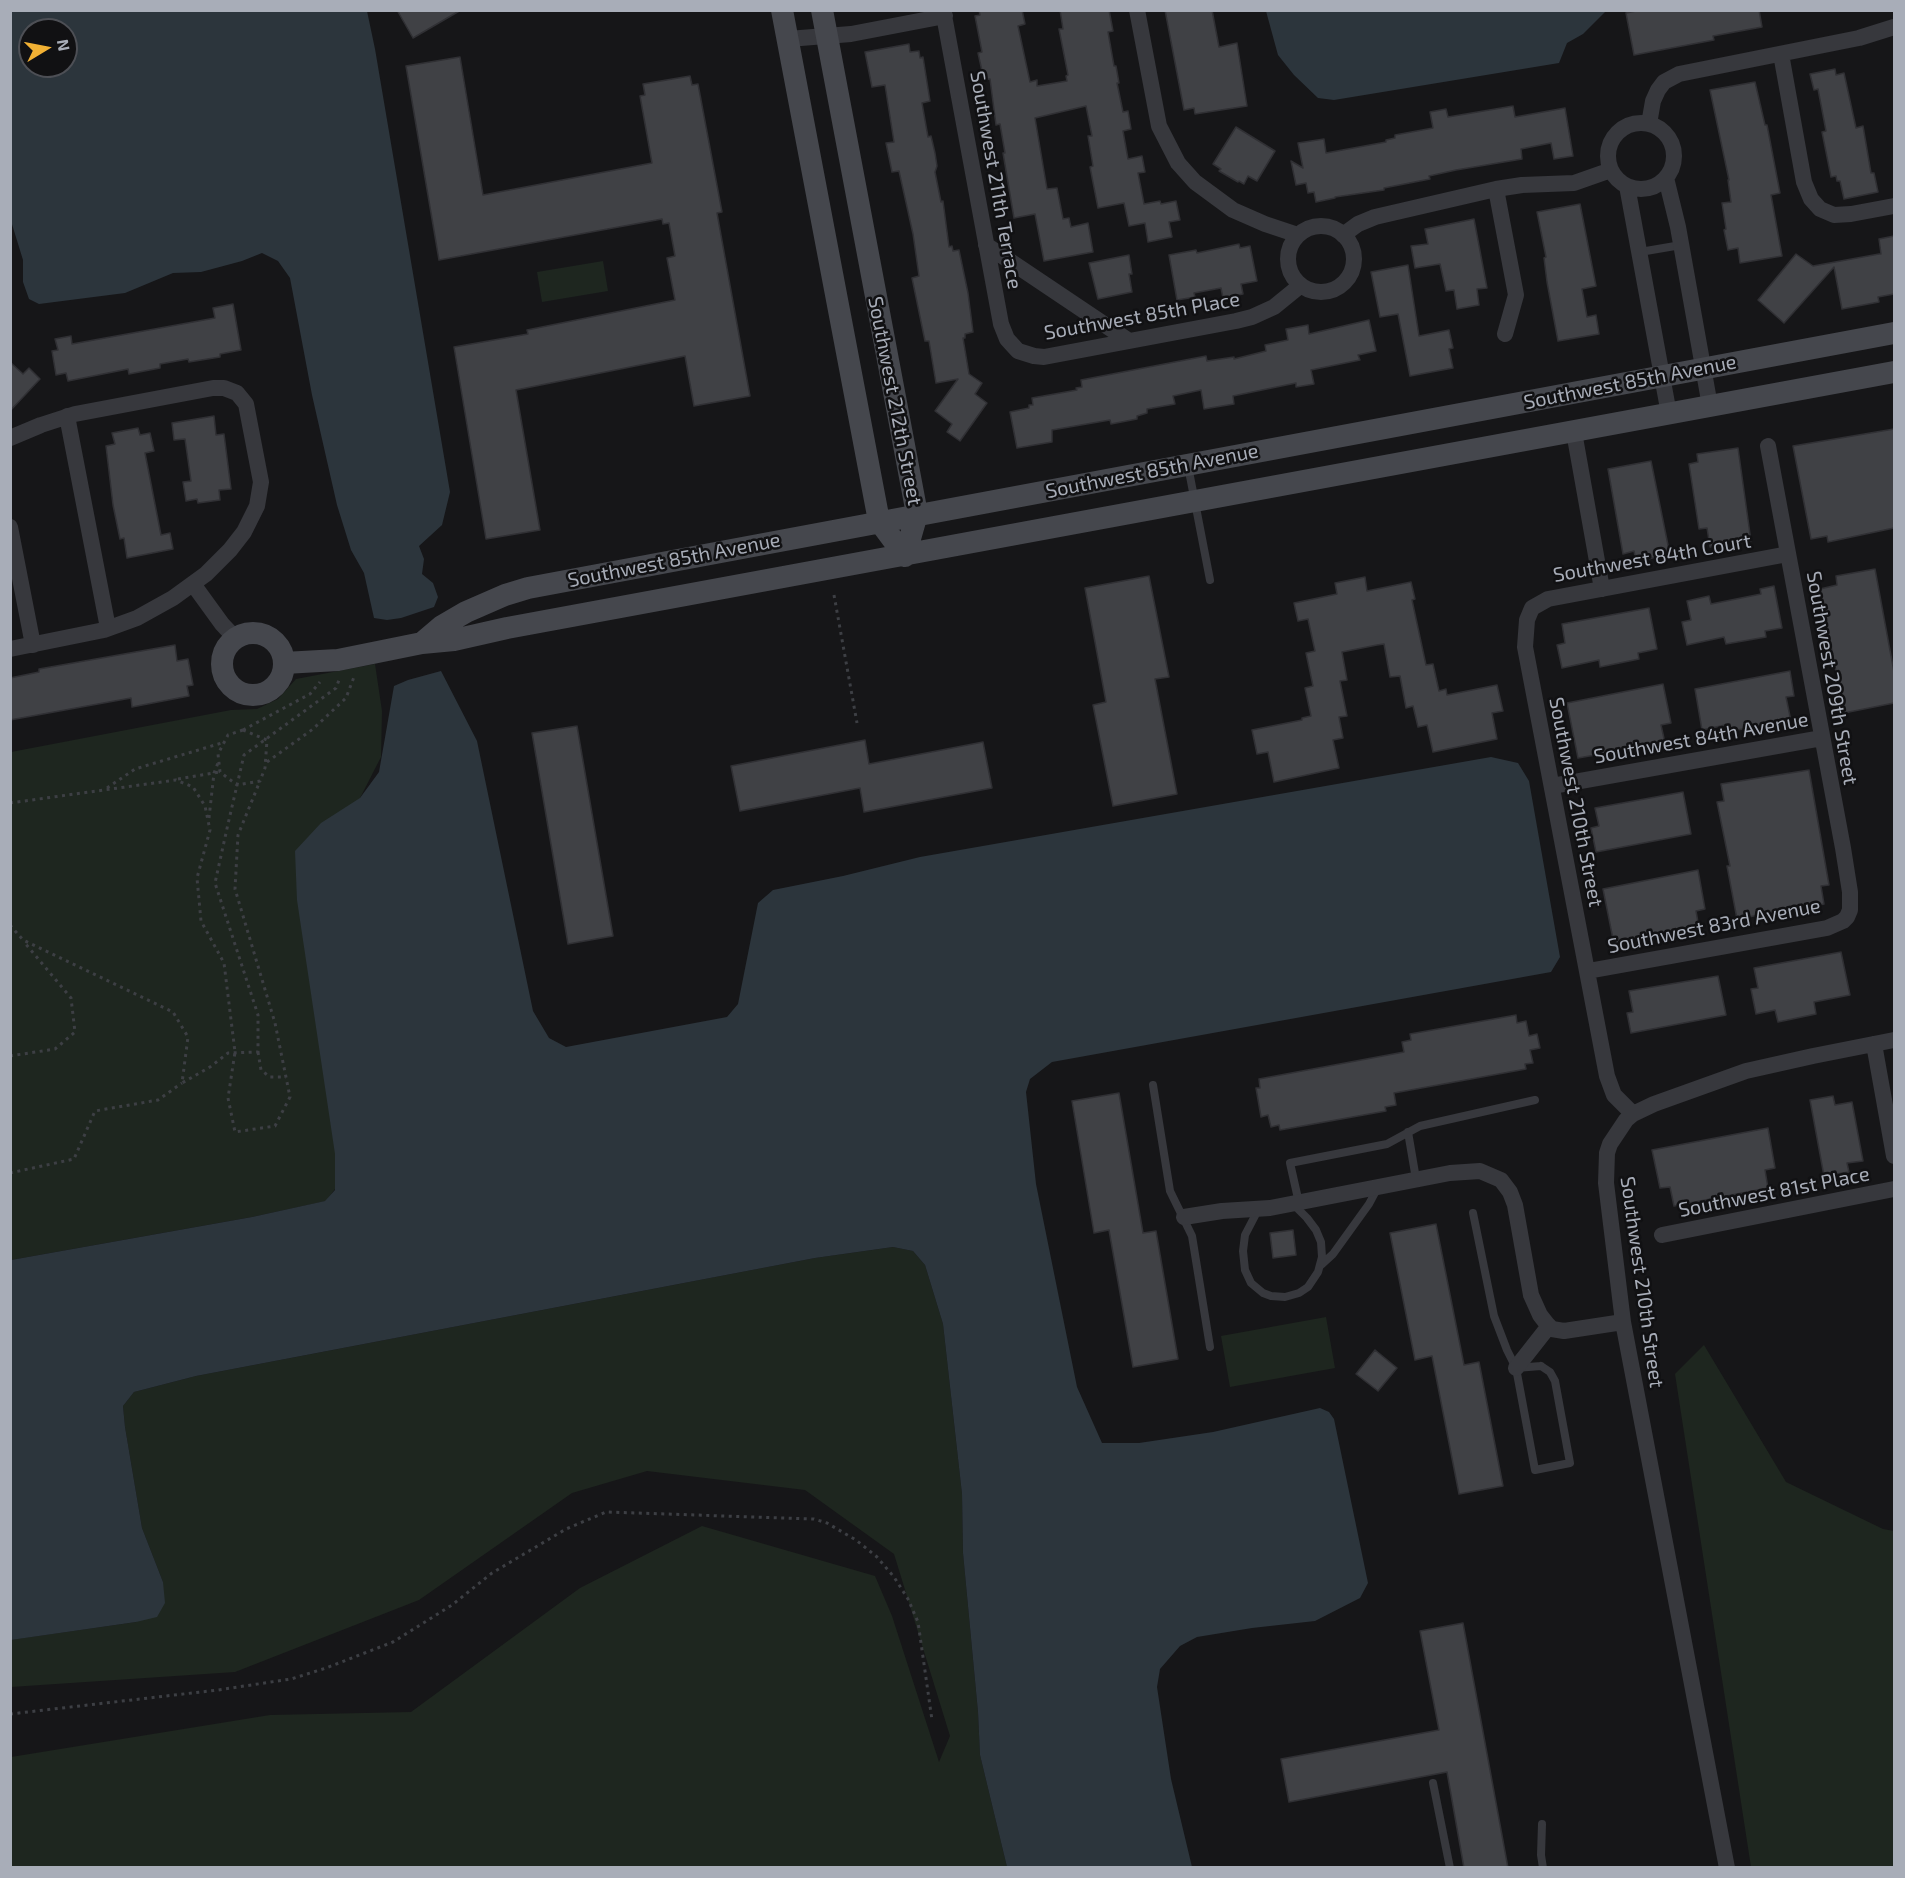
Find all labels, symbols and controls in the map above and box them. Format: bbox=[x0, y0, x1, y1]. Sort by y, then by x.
north arrow bbox=[18, 18, 78, 78]
text: N bbox=[54, 38, 75, 52]
street label: Southwest 211th Terrace bbox=[965, 69, 1027, 291]
street label: Southwest 85th Place bbox=[1042, 287, 1242, 345]
street label: Southwest 212th Street bbox=[863, 294, 927, 508]
street label: Southwest 85th Avenue bbox=[1522, 350, 1738, 414]
street label: Southwest 85th Avenue bbox=[1044, 439, 1260, 503]
street label: Southwest 85th Avenue bbox=[566, 528, 782, 592]
street label: Southwest 84th Court bbox=[1551, 529, 1753, 587]
street label: Southwest 209th Street bbox=[1801, 569, 1863, 787]
street label: Southwest 210th Street bbox=[1544, 695, 1608, 909]
street label: Southwest 84th Avenue bbox=[1592, 707, 1810, 769]
street label: Southwest 83rd Avenue bbox=[1605, 894, 1823, 958]
street label: Southwest 81st Place bbox=[1676, 1162, 1872, 1222]
street label: Southwest 210th Street bbox=[1615, 1175, 1669, 1389]

